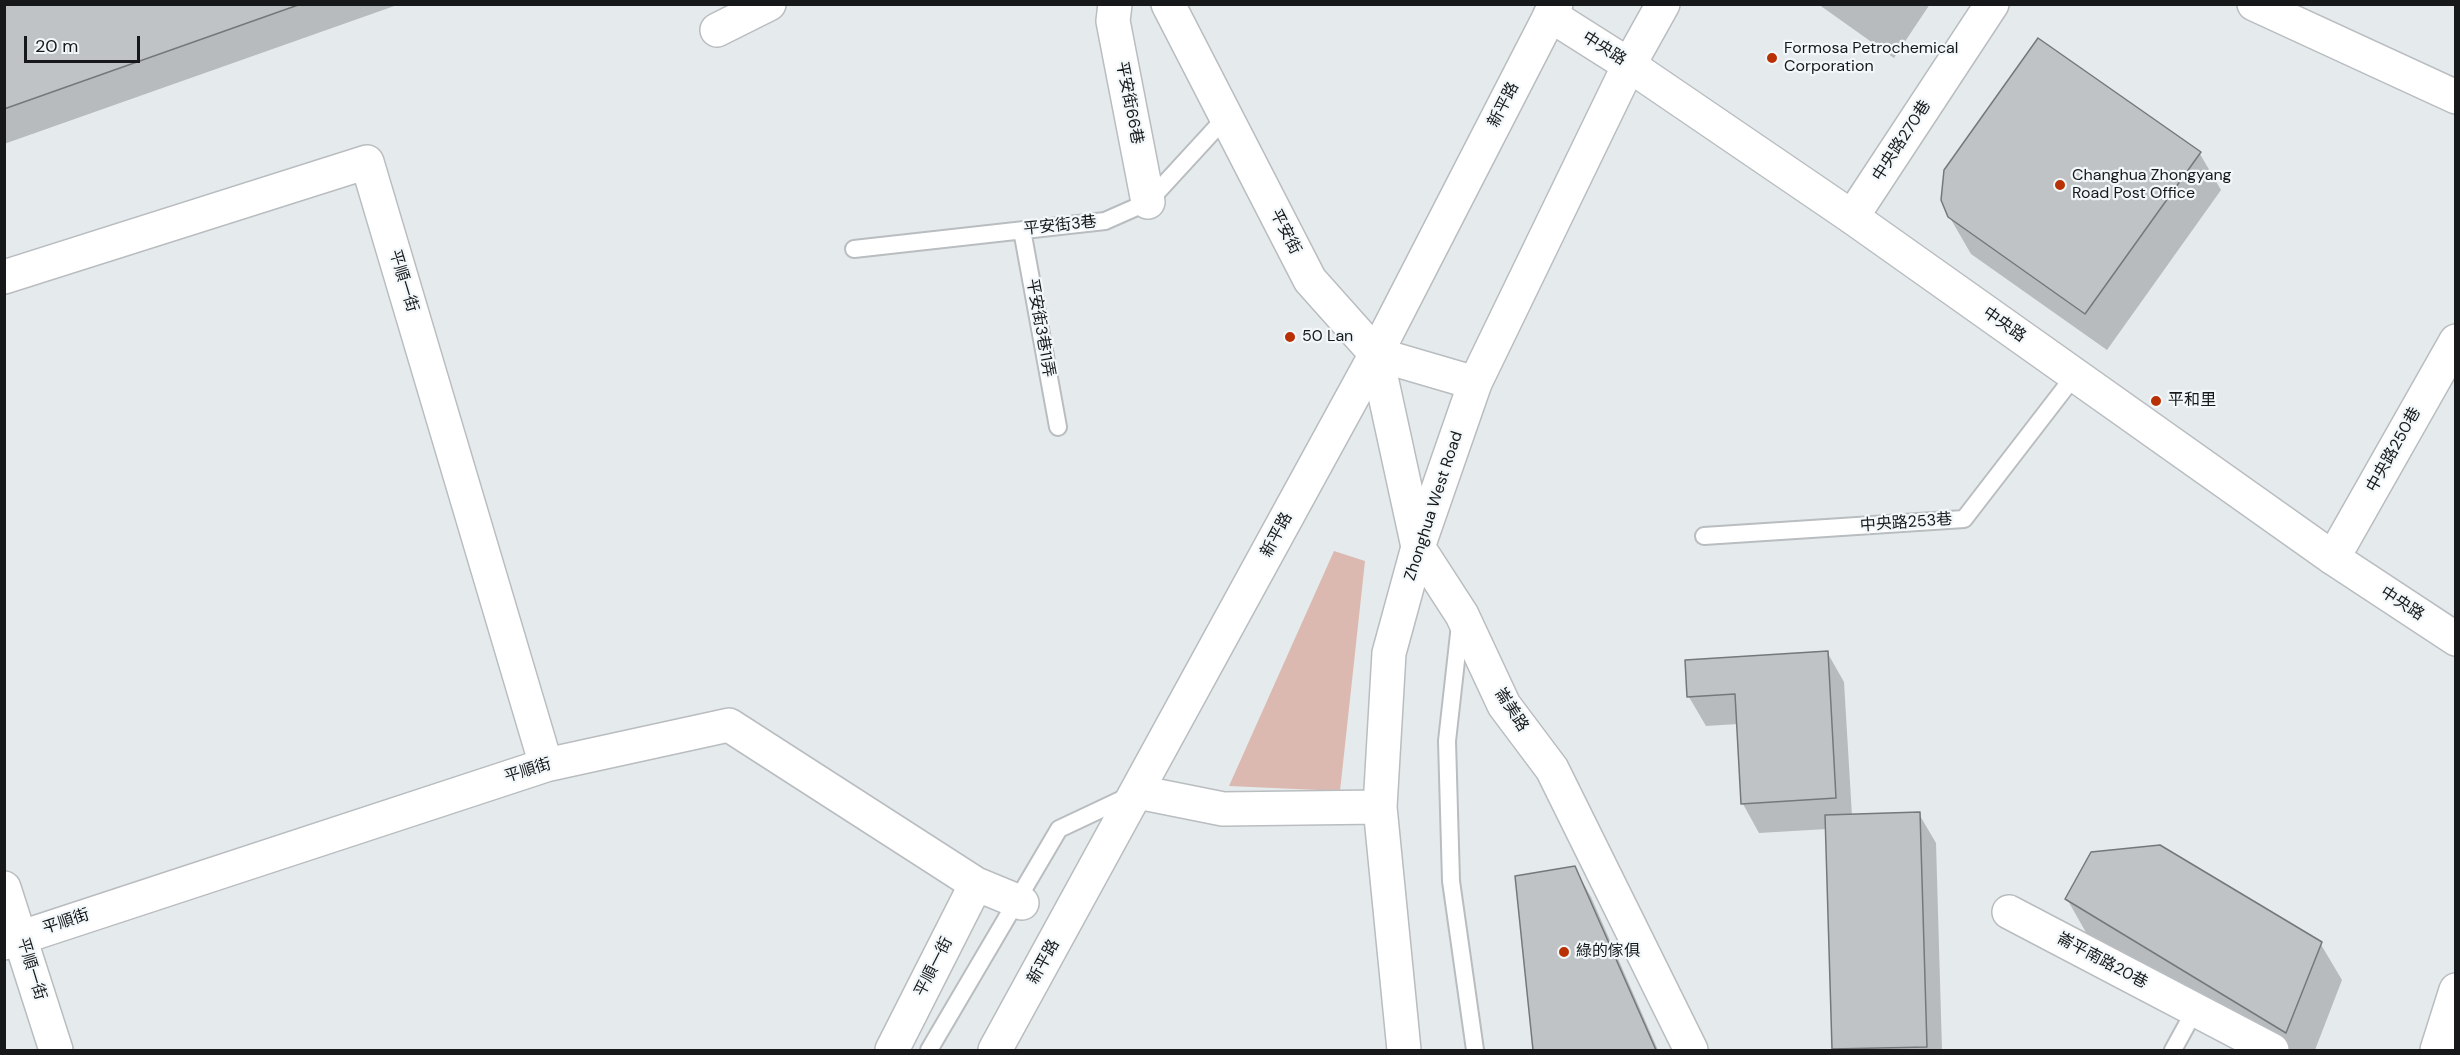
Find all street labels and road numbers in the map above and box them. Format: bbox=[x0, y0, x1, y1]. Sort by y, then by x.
street label: 中央路 bbox=[1579, 28, 1629, 70]
street label: 平安街66巷 bbox=[1112, 60, 1146, 146]
street label: 新平路 bbox=[1485, 79, 1523, 131]
street label: 中央路270巷 bbox=[1869, 97, 1935, 185]
street label: 平安街 bbox=[1266, 206, 1304, 258]
street label: 平安街3巷 bbox=[1022, 213, 1098, 239]
street label: 平順一街 bbox=[384, 248, 422, 314]
street label: 平安街3巷11弄 bbox=[1022, 277, 1058, 379]
street label: 中央路 bbox=[1979, 303, 2029, 347]
street label: 中央路250巷 bbox=[2363, 404, 2425, 496]
street label: Zhonghua West Road bbox=[1401, 429, 1467, 583]
street label: 新平路 bbox=[1257, 509, 1297, 561]
street label: 中央路253巷 bbox=[1859, 510, 1953, 536]
street label: 中央路 bbox=[2377, 583, 2427, 625]
street label: 崙美路 bbox=[1490, 685, 1532, 735]
street label: 平順街 bbox=[502, 755, 554, 787]
street label: 平順街 bbox=[40, 905, 92, 939]
street label: 崙平南路20巷 bbox=[2053, 929, 2151, 993]
street label: 平順一街 bbox=[911, 934, 957, 1000]
street label: 平順一街 bbox=[12, 936, 50, 1002]
street label: 新平路 bbox=[1024, 936, 1064, 988]

